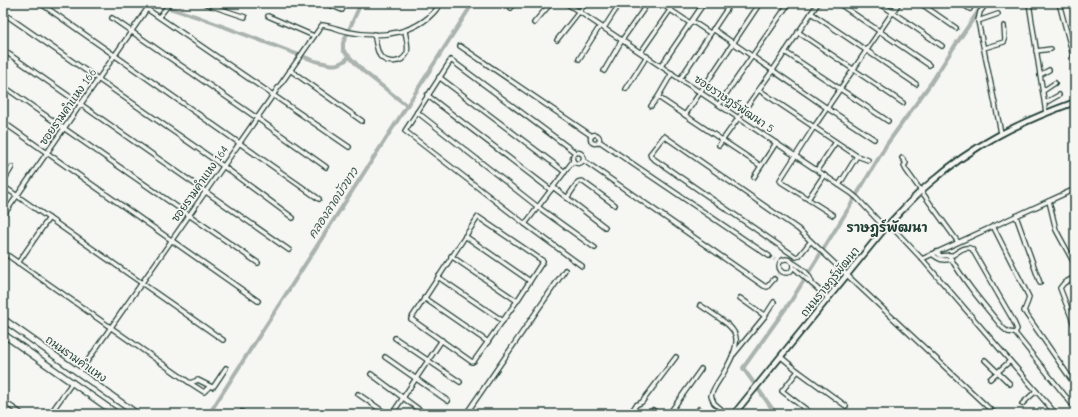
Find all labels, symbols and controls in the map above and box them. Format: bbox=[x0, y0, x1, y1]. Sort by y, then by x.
street label: ซอยรามคำแหง 166 bbox=[36, 66, 99, 148]
street label: ซอยราษฎร์พัฒนา 5 bbox=[691, 71, 777, 136]
street label: ซอยรามคำแหง 164 bbox=[168, 143, 231, 225]
water label: คลองลาดบัวขาว bbox=[305, 164, 361, 241]
district label: ราษฎร์พัฒนา bbox=[847, 219, 927, 237]
street label: ถนนราษฏร์พัฒนา bbox=[796, 243, 863, 320]
street label: ถนนรามคำแหง bbox=[43, 332, 110, 385]

